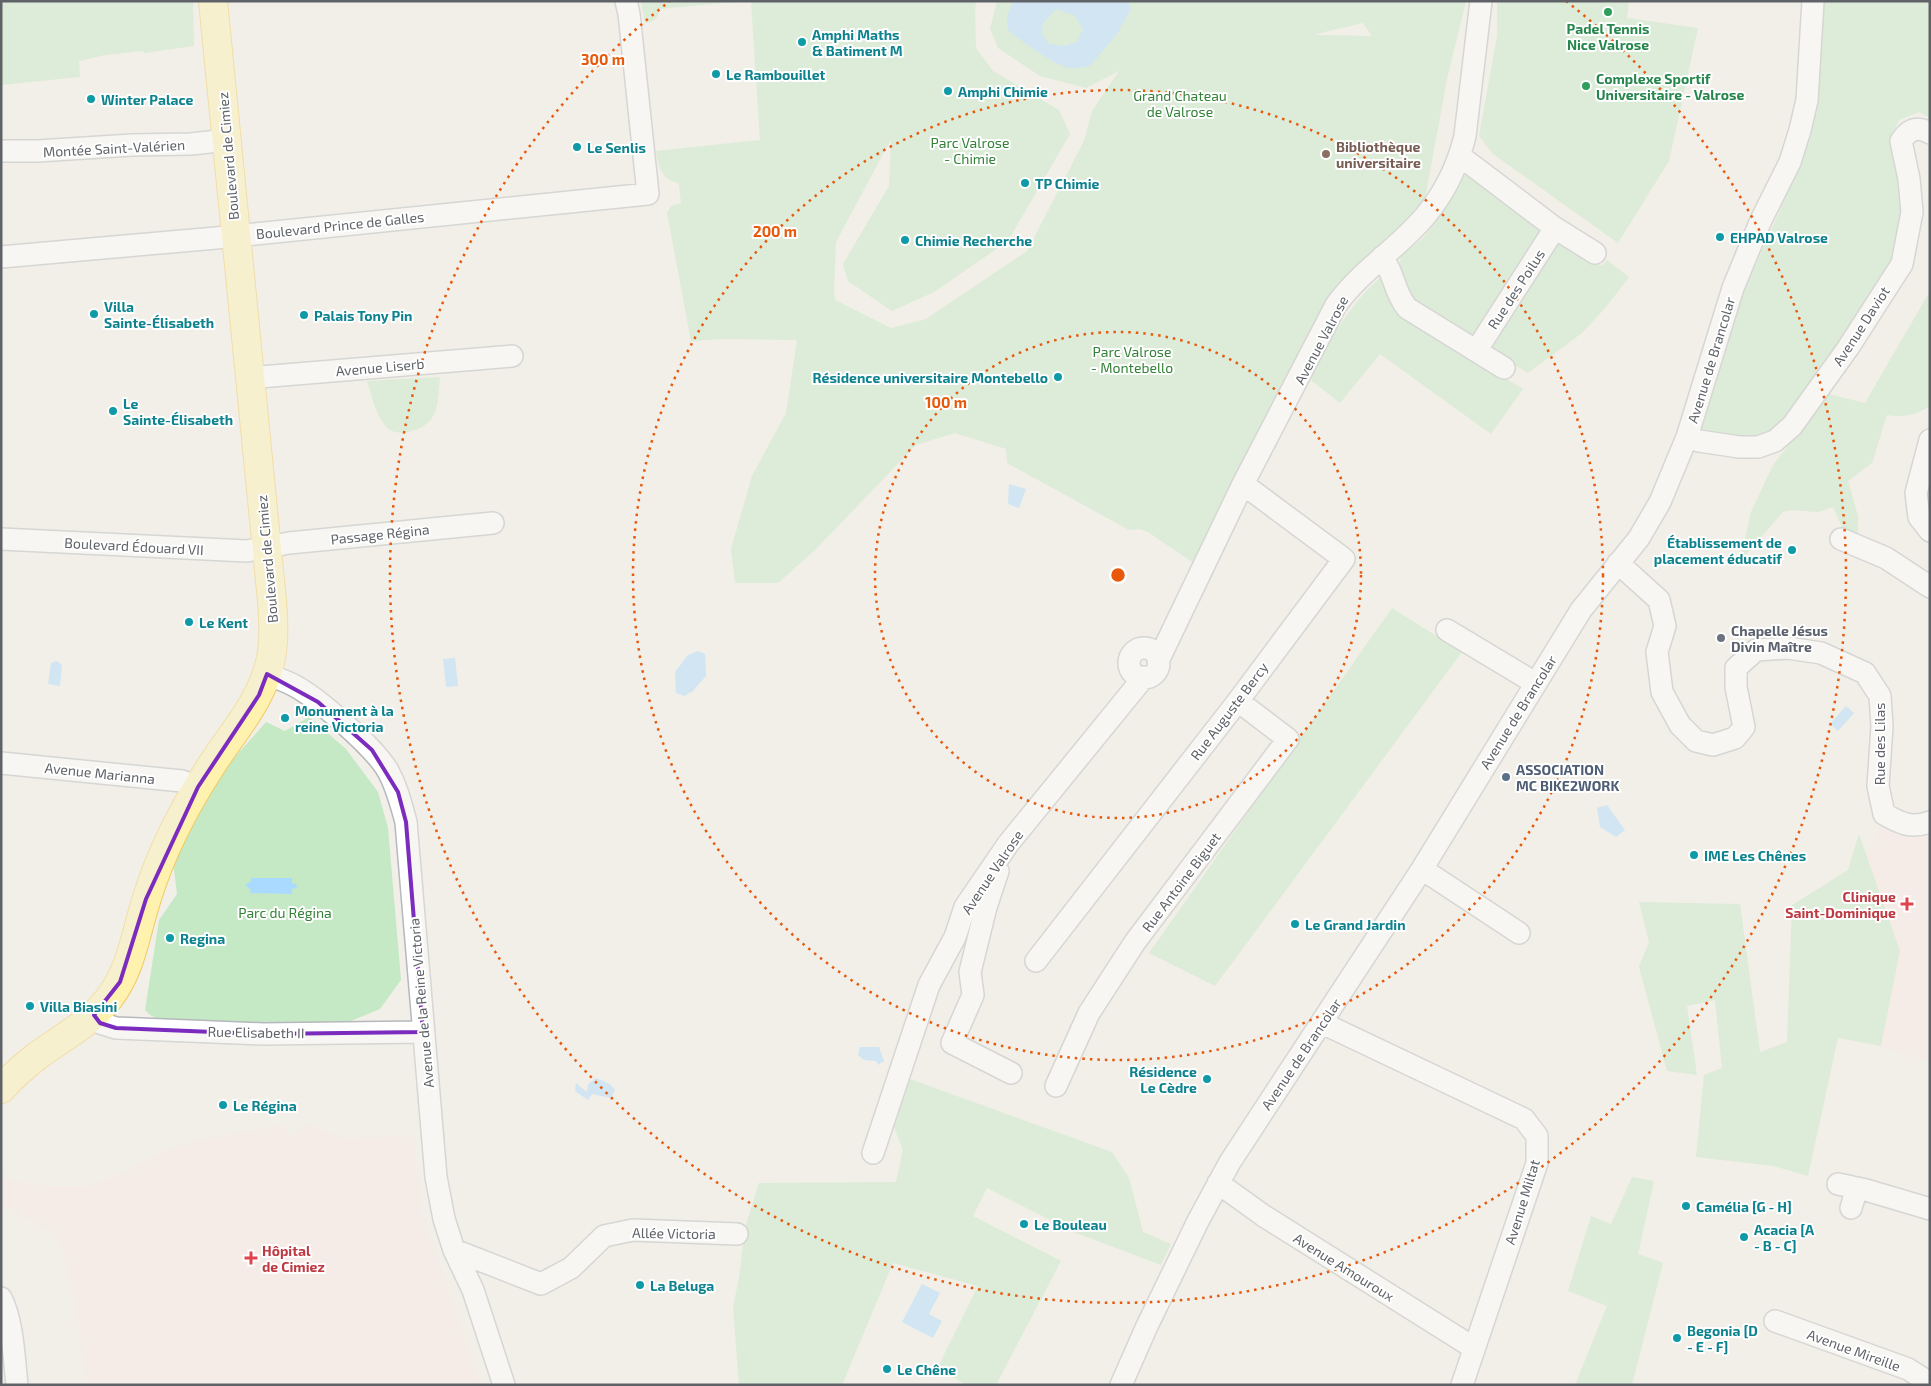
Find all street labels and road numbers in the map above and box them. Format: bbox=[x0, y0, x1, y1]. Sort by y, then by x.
street label: Boulevard de Cimiez bbox=[214, 91, 242, 221]
street label: Montée Saint-Valérien bbox=[42, 136, 186, 160]
street label: Boulevard Prince de Galles bbox=[255, 208, 425, 242]
street label: Rue des Poilus bbox=[1484, 246, 1548, 332]
street label: Avenue Daviot bbox=[1829, 283, 1893, 369]
street label: Avenue Valrose bbox=[1291, 293, 1351, 387]
street label: Avenue de Brancolar bbox=[1684, 295, 1738, 425]
street label: Avenue Liserb bbox=[335, 355, 425, 379]
street label: Boulevard de Cimiez bbox=[253, 494, 281, 624]
street label: Passage Régina bbox=[330, 520, 430, 548]
street label: Boulevard Édouard VII bbox=[64, 534, 204, 558]
street label: Avenue de Brancolar bbox=[1476, 652, 1560, 772]
street label: Rue Auguste Bercy bbox=[1187, 658, 1272, 763]
street label: Rue des Lilas bbox=[1871, 703, 1888, 785]
street label: Avenue Marianna bbox=[44, 759, 156, 787]
street label: Avenue Valrose bbox=[958, 827, 1026, 917]
street label: Rue Antoine Biguet bbox=[1138, 829, 1224, 935]
street label: Avenue de la Reine Victoria bbox=[405, 917, 437, 1089]
street label: Avenue de Brancolar bbox=[1257, 995, 1345, 1113]
street label: Rue Elisabeth II bbox=[207, 1023, 305, 1041]
street label: Avenue Miltat bbox=[1501, 1157, 1543, 1247]
street label: Allée Victoria bbox=[632, 1224, 716, 1242]
street label: Avenue Amouroux bbox=[1291, 1229, 1398, 1305]
street label: Avenue Mireille bbox=[1805, 1325, 1903, 1375]

